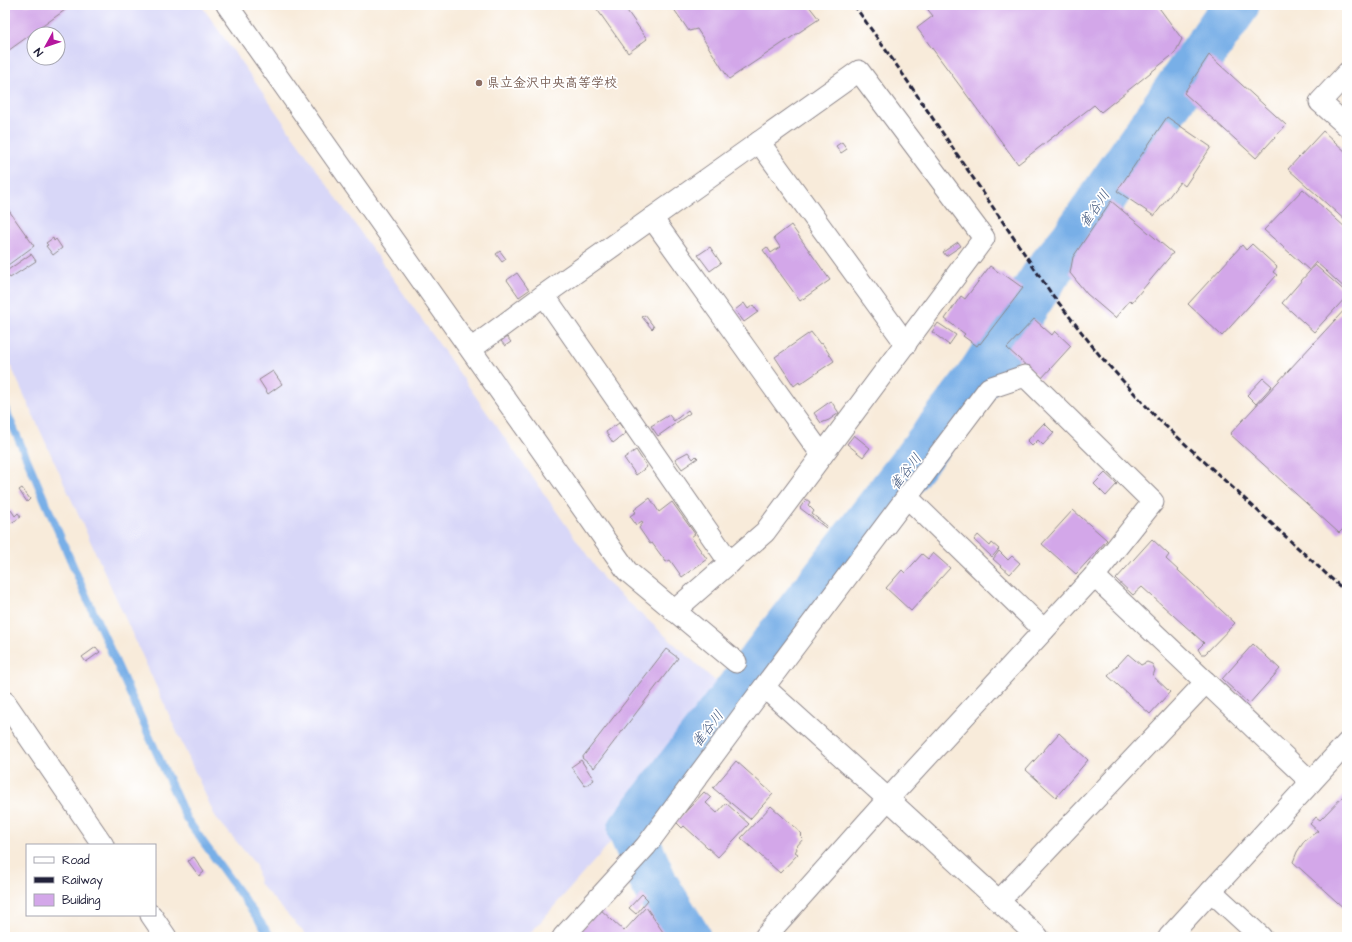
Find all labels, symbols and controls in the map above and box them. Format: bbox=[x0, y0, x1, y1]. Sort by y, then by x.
north arrow bbox=[26, 26, 66, 66]
text: N bbox=[31, 45, 47, 60]
place label: 県立金沢中央高等学校 bbox=[487, 74, 617, 92]
marker: 県立金沢中央高等学校 bbox=[474, 78, 484, 88]
water label: 雀谷川 bbox=[1075, 186, 1115, 232]
water label: 雀谷川 bbox=[885, 449, 927, 495]
water label: 雀谷川 bbox=[687, 706, 729, 752]
legend bbox=[26, 844, 156, 916]
text: Road bbox=[62, 852, 90, 869]
text: Railway bbox=[62, 872, 103, 890]
text: Building bbox=[62, 892, 100, 910]

